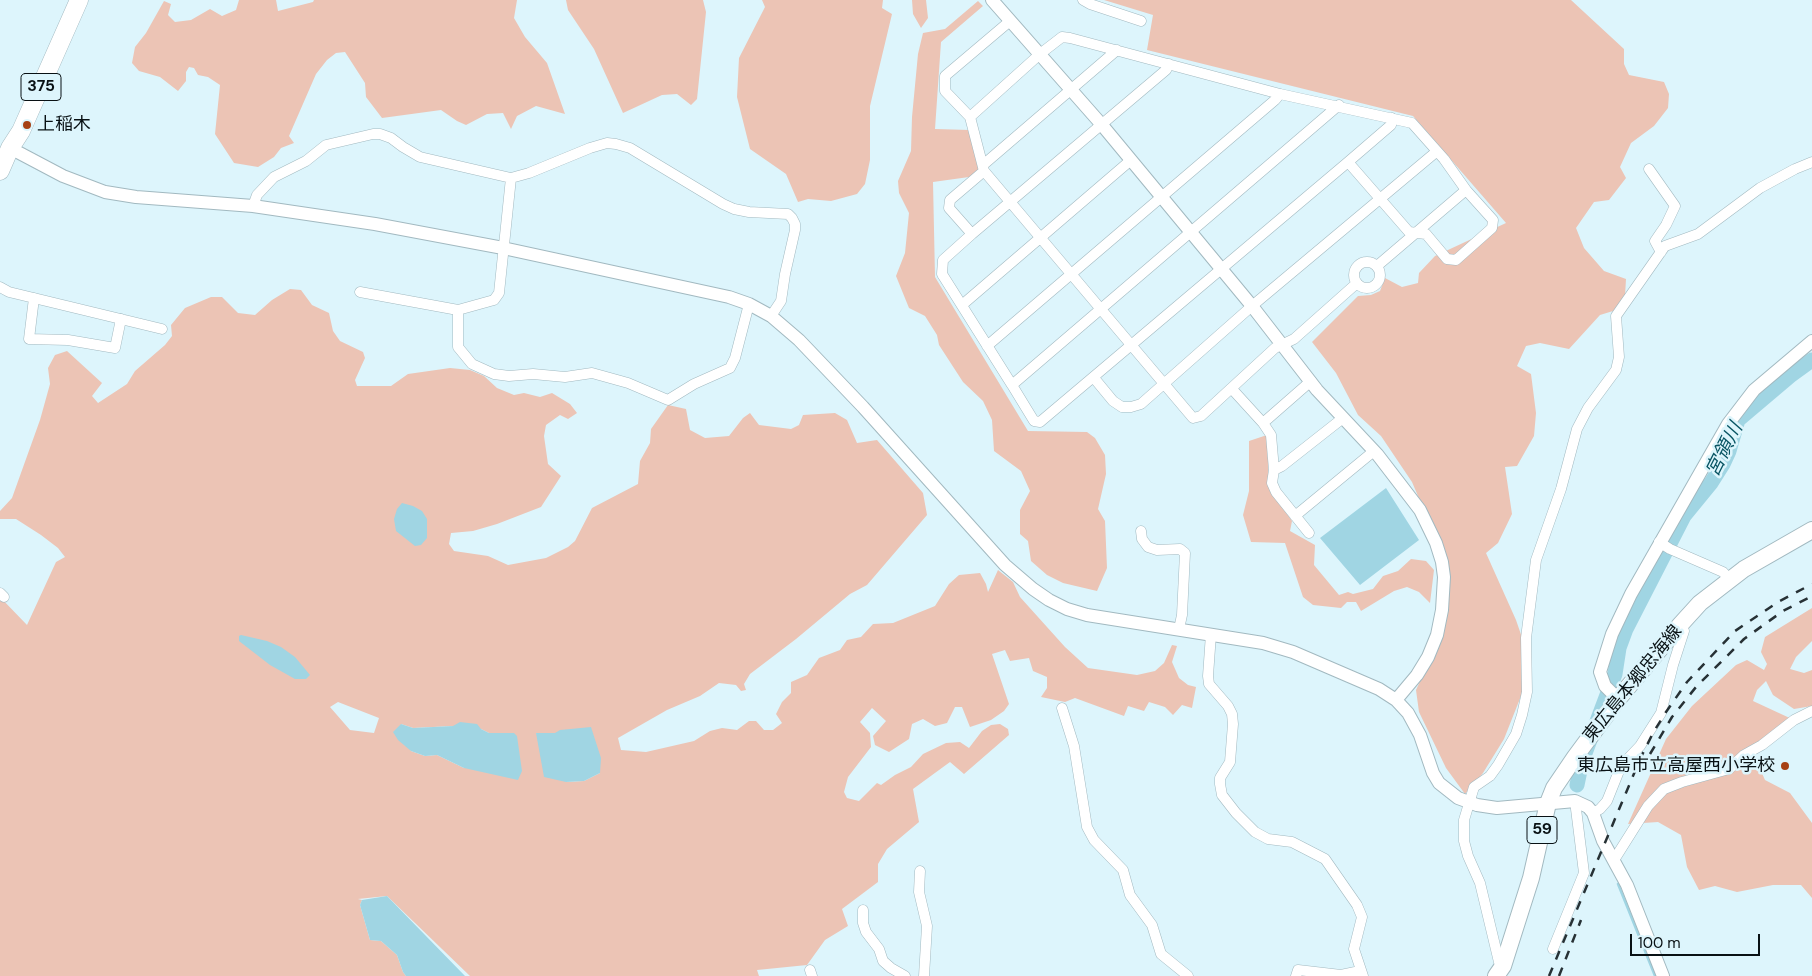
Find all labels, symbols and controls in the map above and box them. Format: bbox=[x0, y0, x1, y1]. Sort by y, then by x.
road number: 375 bbox=[21, 74, 61, 100]
place label: 上稲木 bbox=[37, 114, 91, 136]
marker: 上稲木 bbox=[21, 119, 33, 131]
water label: 宮領川 bbox=[1702, 419, 1748, 481]
street label: 東広島本郷忠海線 bbox=[1579, 621, 1687, 747]
place label: 東広島市立高屋西小学校 bbox=[1577, 755, 1775, 777]
marker: 東広島市立高屋西小学校 bbox=[1779, 760, 1791, 772]
road number: 59 bbox=[1527, 816, 1557, 844]
scale bar bbox=[1632, 924, 1762, 956]
text: 100 m bbox=[1638, 933, 1681, 953]

